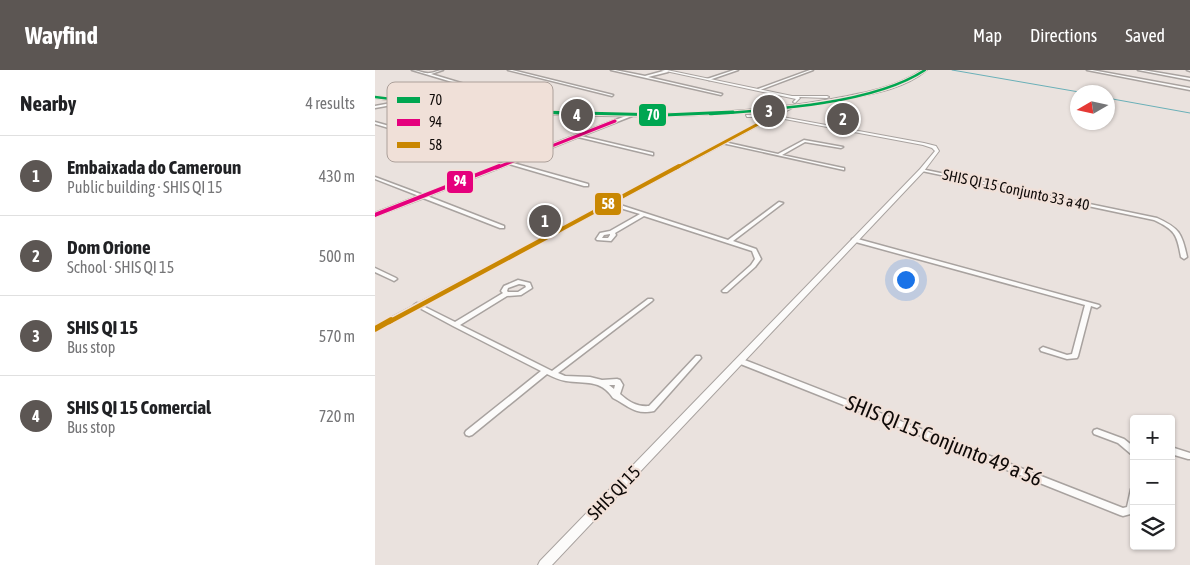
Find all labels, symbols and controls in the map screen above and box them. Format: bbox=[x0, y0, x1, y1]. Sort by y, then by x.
text: Wayfind bbox=[25, 22, 98, 49]
text: Map bbox=[973, 25, 1002, 46]
text: Directions bbox=[1030, 25, 1097, 46]
text: Saved bbox=[1125, 25, 1165, 46]
legend bbox=[387, 82, 553, 162]
north arrow bbox=[1070, 85, 1115, 130]
text: Nearby bbox=[20, 91, 76, 115]
text: 70 bbox=[429, 92, 443, 108]
pin: 3 bbox=[753, 92, 785, 130]
text: 4 results bbox=[305, 94, 355, 112]
pin: 4 bbox=[561, 96, 593, 134]
pin: 2 bbox=[827, 100, 859, 138]
line badge: 70 bbox=[638, 103, 667, 127]
text: 70 bbox=[646, 107, 660, 123]
text: 94 bbox=[429, 114, 443, 130]
text: 58 bbox=[429, 137, 443, 153]
text: Embaixada do Cameroun bbox=[67, 156, 241, 178]
street label: SHIS QI 15 Conjunto 33 a 40 bbox=[941, 166, 1091, 213]
text: 1 bbox=[32, 167, 40, 185]
text: 430 m bbox=[319, 167, 355, 185]
line badge: 94 bbox=[446, 170, 474, 194]
text: 94 bbox=[453, 173, 467, 189]
text: Public building · SHIS QI 15 bbox=[67, 178, 223, 196]
line badge: 58 bbox=[594, 192, 622, 216]
text: 58 bbox=[601, 196, 615, 212]
pin: 1 bbox=[529, 202, 561, 240]
text: Dom Orione bbox=[67, 236, 151, 258]
text: 2 bbox=[32, 247, 40, 265]
text: 500 m bbox=[319, 247, 355, 265]
text: School · SHIS QI 15 bbox=[67, 258, 174, 276]
your location bbox=[893, 267, 919, 293]
text: SHIS QI 15 bbox=[67, 316, 138, 338]
text: 3 bbox=[32, 327, 40, 345]
text: 570 m bbox=[319, 327, 355, 345]
text: Bus stop bbox=[67, 338, 115, 356]
street label: SHIS QI 15 Conjunto 49 a 56 bbox=[843, 390, 1046, 490]
text: SHIS QI 15 Comercial bbox=[67, 396, 211, 418]
text: 4 bbox=[32, 407, 40, 425]
text: 720 m bbox=[319, 407, 355, 425]
map controls bbox=[1130, 415, 1175, 550]
button: + bbox=[1130, 415, 1175, 460]
text: Bus stop bbox=[67, 418, 115, 436]
button: − bbox=[1130, 460, 1175, 505]
street label: SHIS QI 15 bbox=[583, 461, 645, 524]
button: layers bbox=[1130, 505, 1175, 550]

